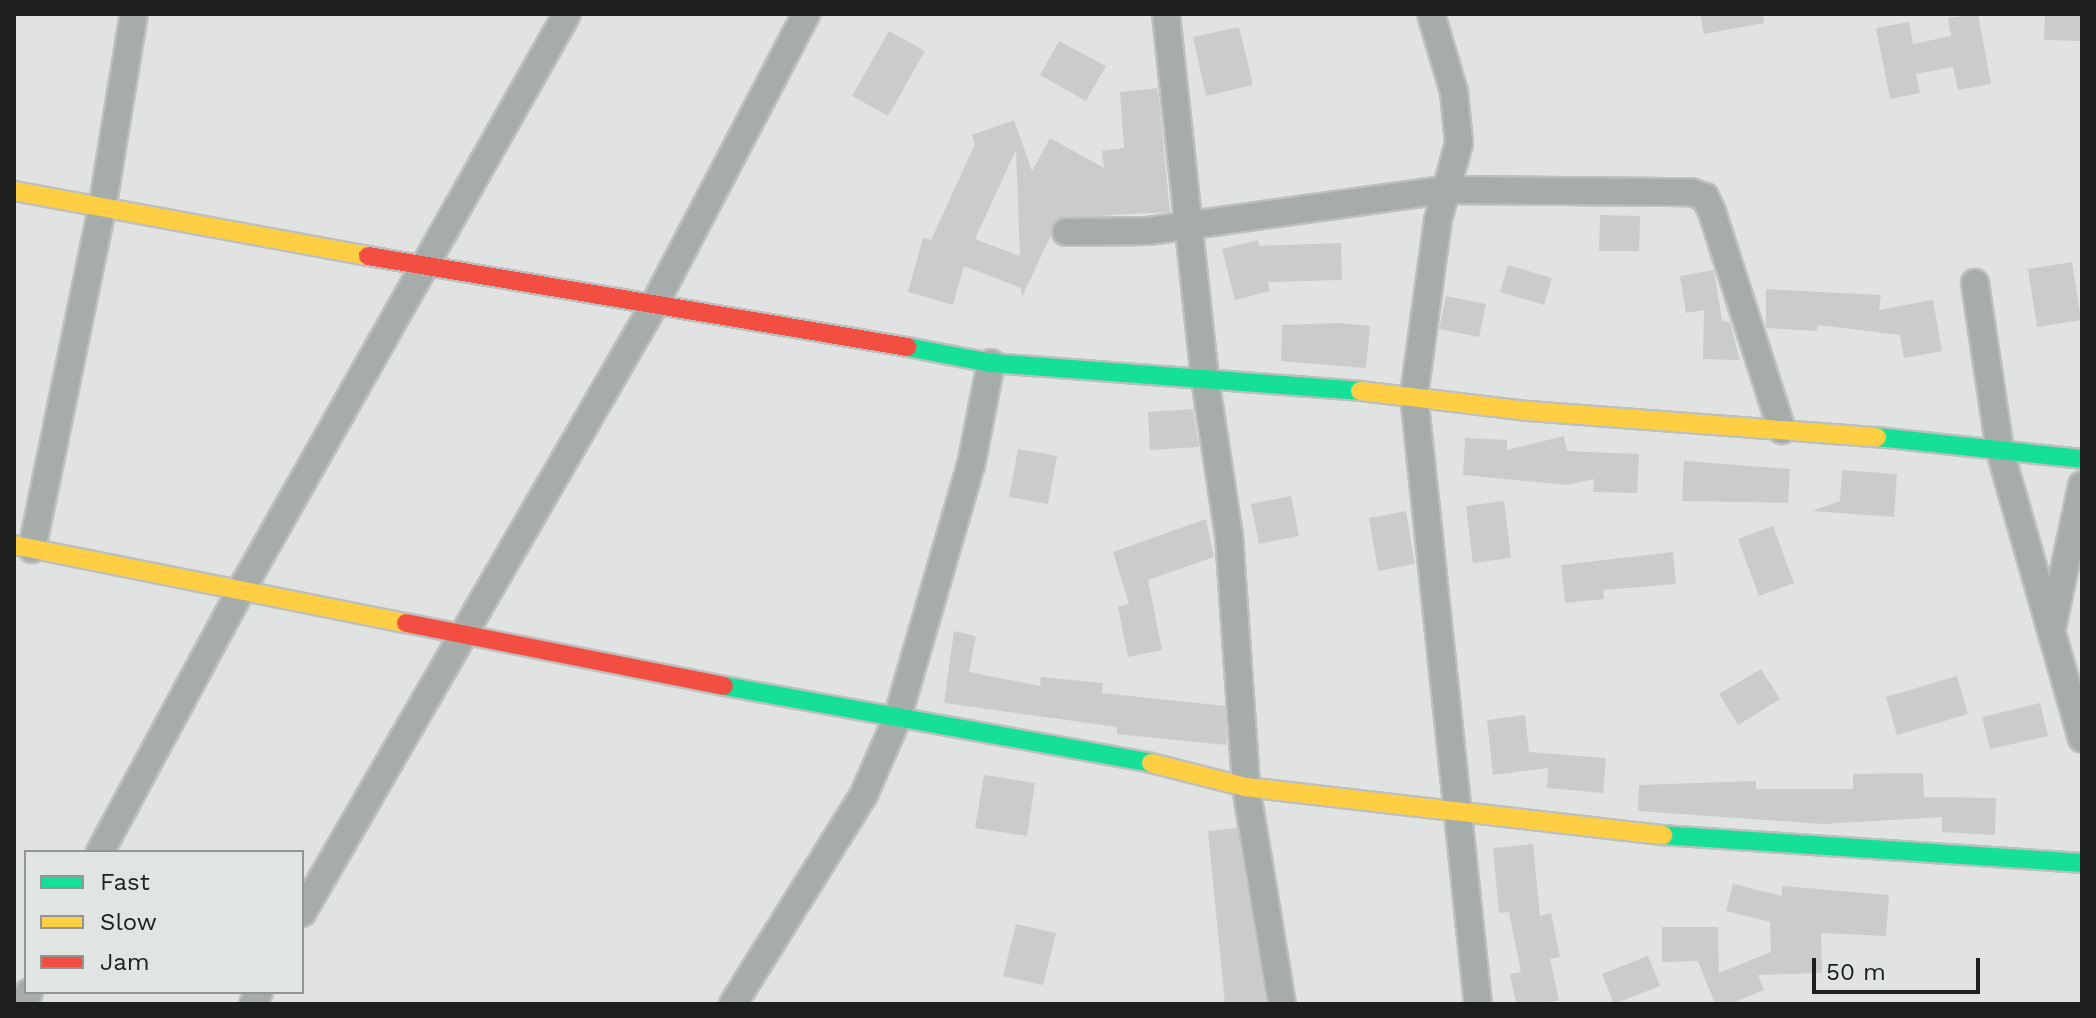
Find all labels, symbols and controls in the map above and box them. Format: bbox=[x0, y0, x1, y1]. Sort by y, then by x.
legend bbox=[24, 850, 304, 994]
text: Fast bbox=[100, 868, 150, 896]
text: Slow bbox=[100, 908, 157, 936]
scale bar bbox=[1816, 942, 1984, 992]
text: Jam bbox=[100, 948, 150, 976]
text: 50 m bbox=[1826, 958, 1886, 986]

